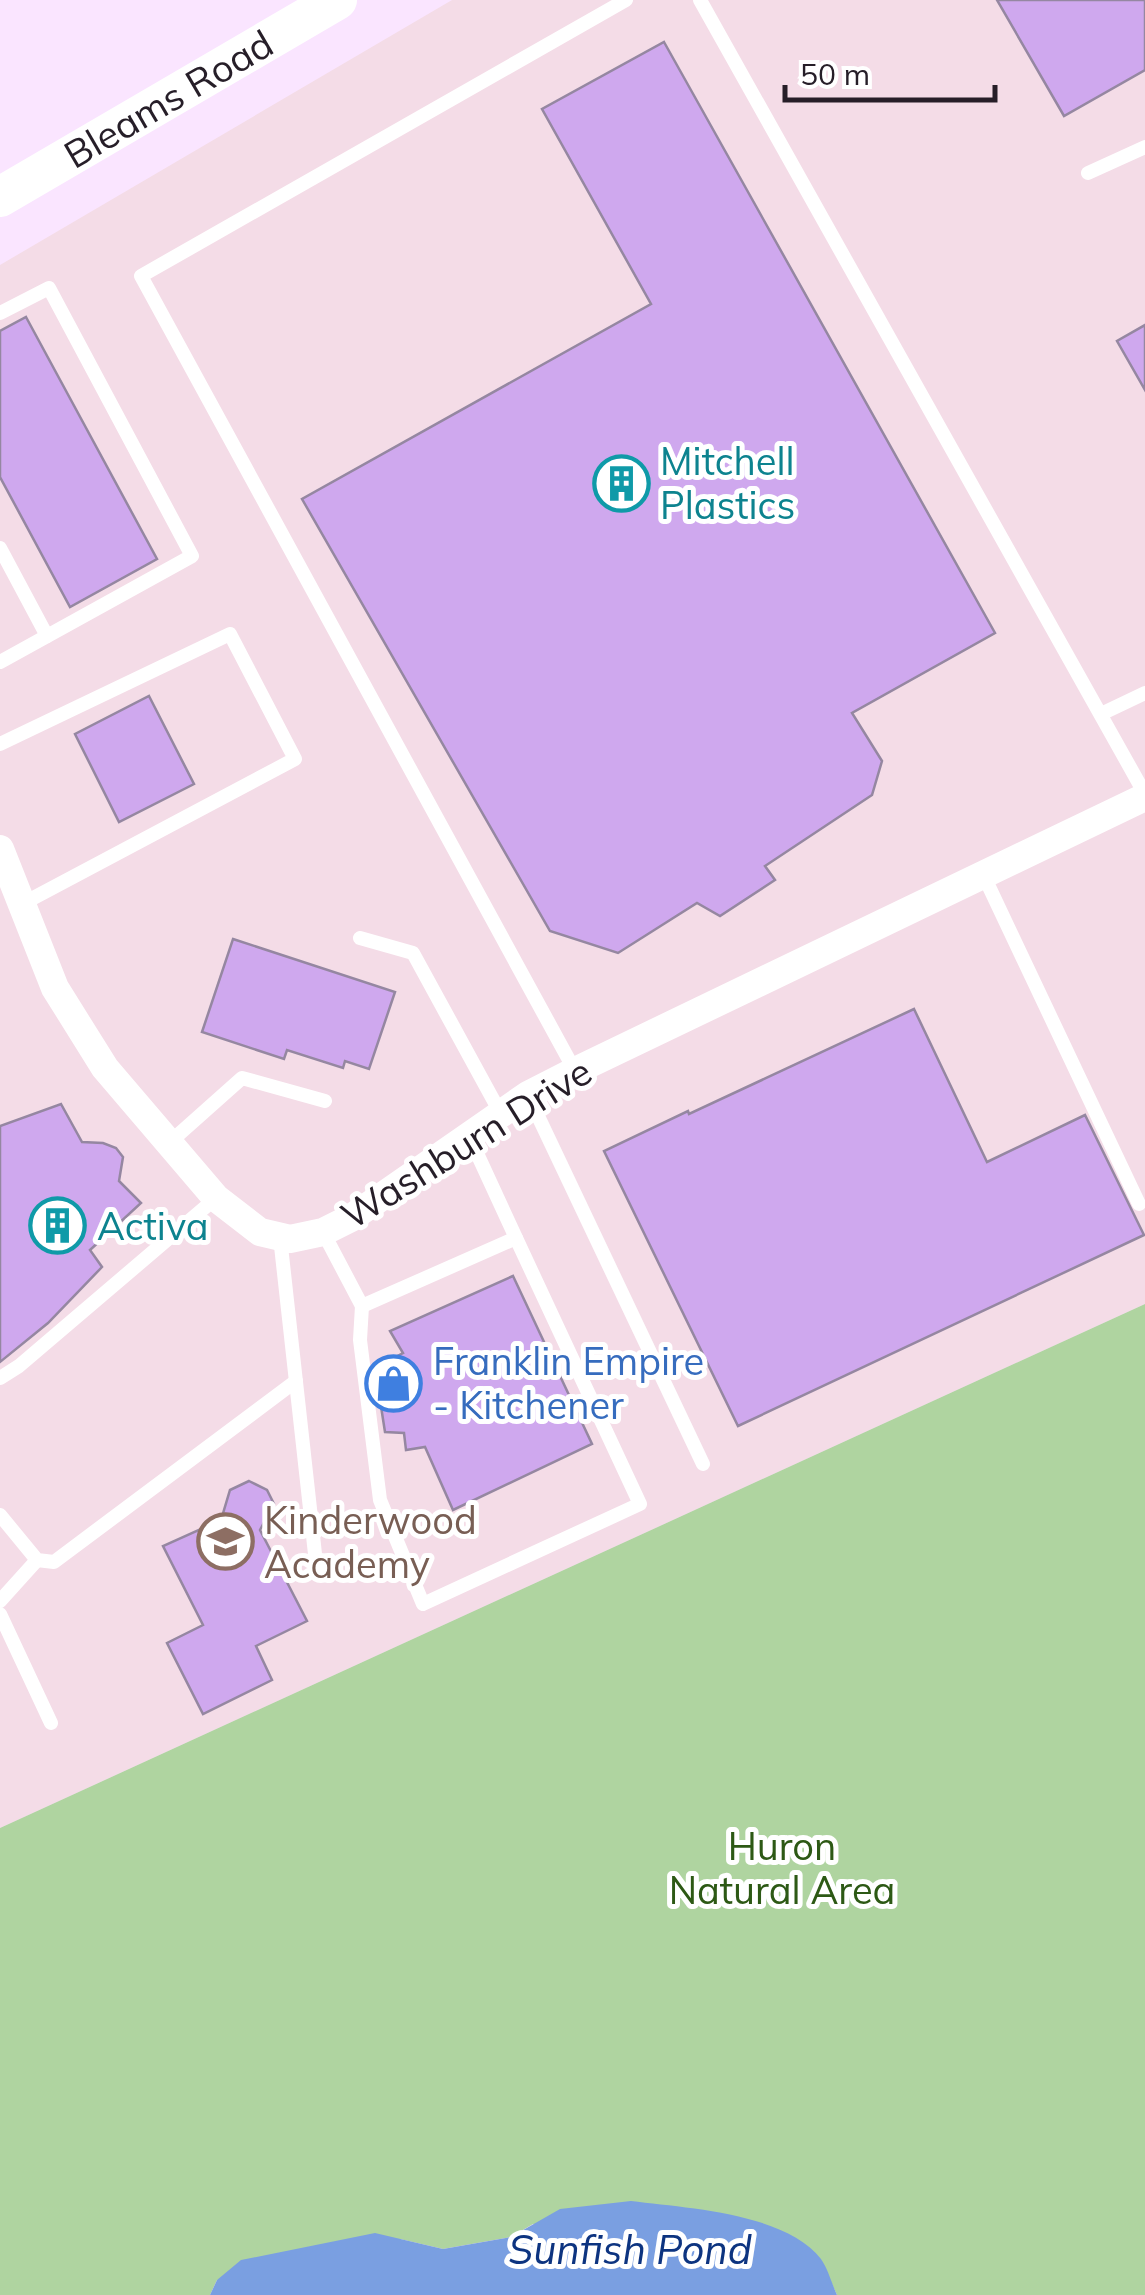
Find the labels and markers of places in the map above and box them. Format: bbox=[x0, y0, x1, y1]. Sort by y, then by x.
place label: Mitchell Plastics bbox=[660, 437, 795, 529]
building icon: Mitchell Plastics bbox=[591, 453, 651, 513]
building icon: Activa bbox=[28, 1196, 88, 1256]
place label: Activa bbox=[97, 1202, 209, 1250]
place label: Franklin Empire - Kitchener bbox=[433, 1337, 704, 1429]
shop icon: Franklin Empire - Kitchener bbox=[364, 1353, 424, 1413]
place label: Kinderwood Academy bbox=[264, 1496, 477, 1588]
school or university icon: Kinderwood Academy bbox=[195, 1512, 255, 1572]

